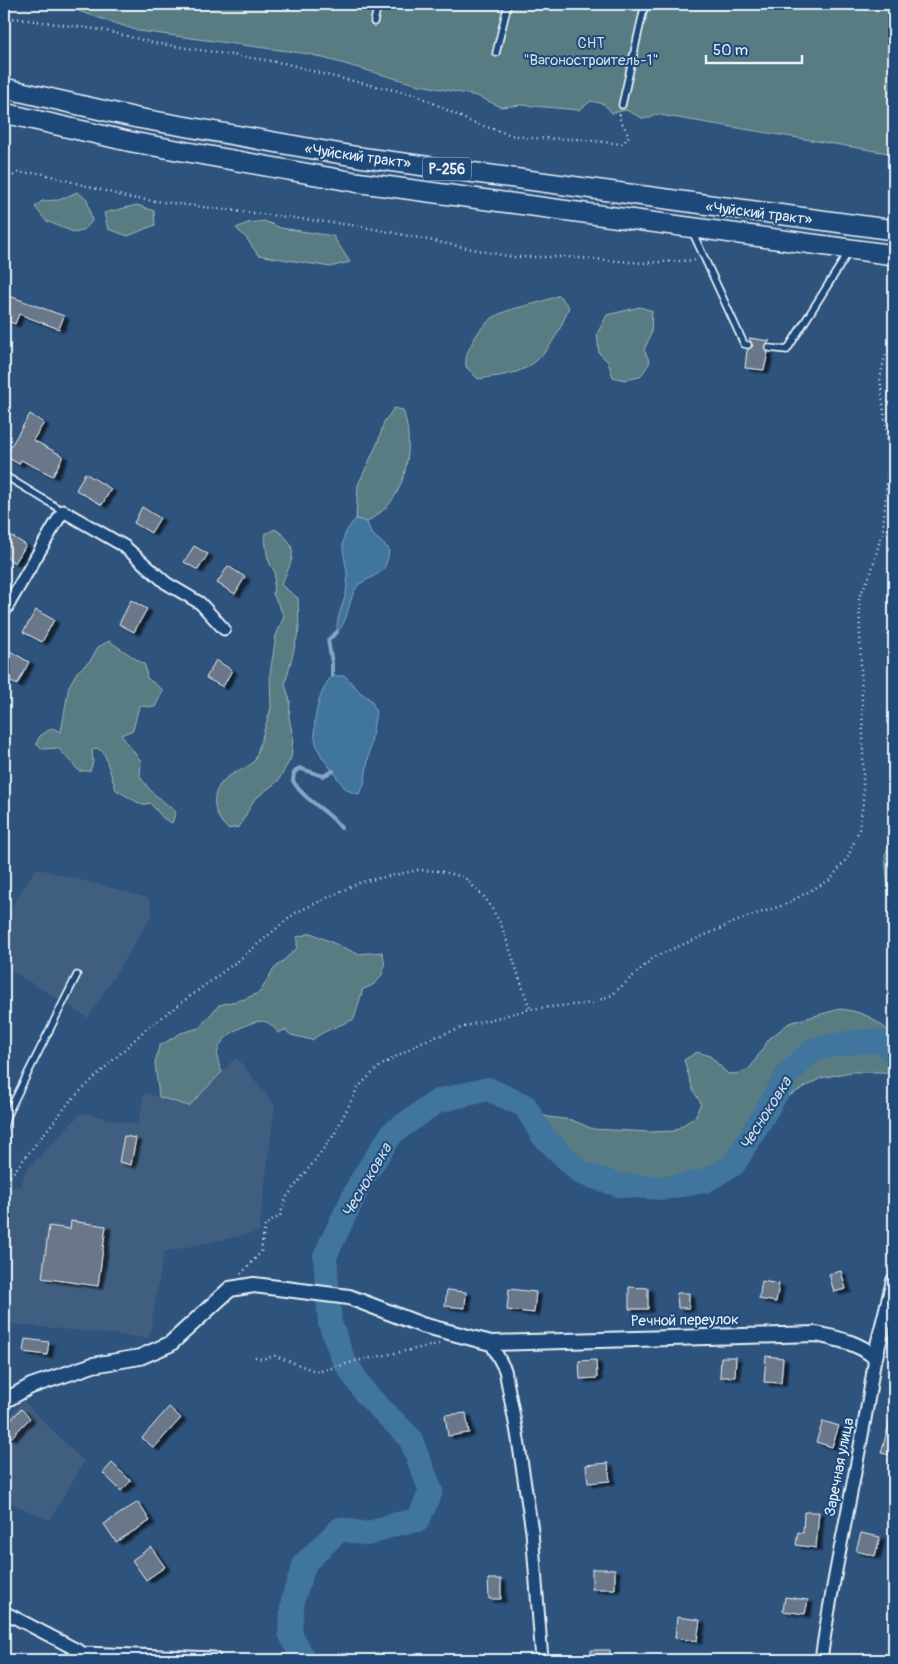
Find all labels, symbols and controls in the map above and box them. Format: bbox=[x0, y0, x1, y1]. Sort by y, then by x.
scale bar bbox=[706, 32, 802, 64]
park label: СНТ "Вагоностроитель-1" bbox=[524, 34, 658, 70]
text: 50 m bbox=[713, 41, 748, 60]
street label: «Чуйский тракт» bbox=[304, 140, 413, 173]
road number: Р-256 bbox=[423, 157, 471, 180]
street label: «Чуйский тракт» bbox=[705, 198, 814, 229]
water label: Чесноковка bbox=[735, 1072, 797, 1154]
water label: Чесноковка bbox=[338, 1138, 397, 1221]
street label: Речной переулок bbox=[631, 1310, 739, 1331]
street label: Заречная улица bbox=[821, 1416, 858, 1518]

